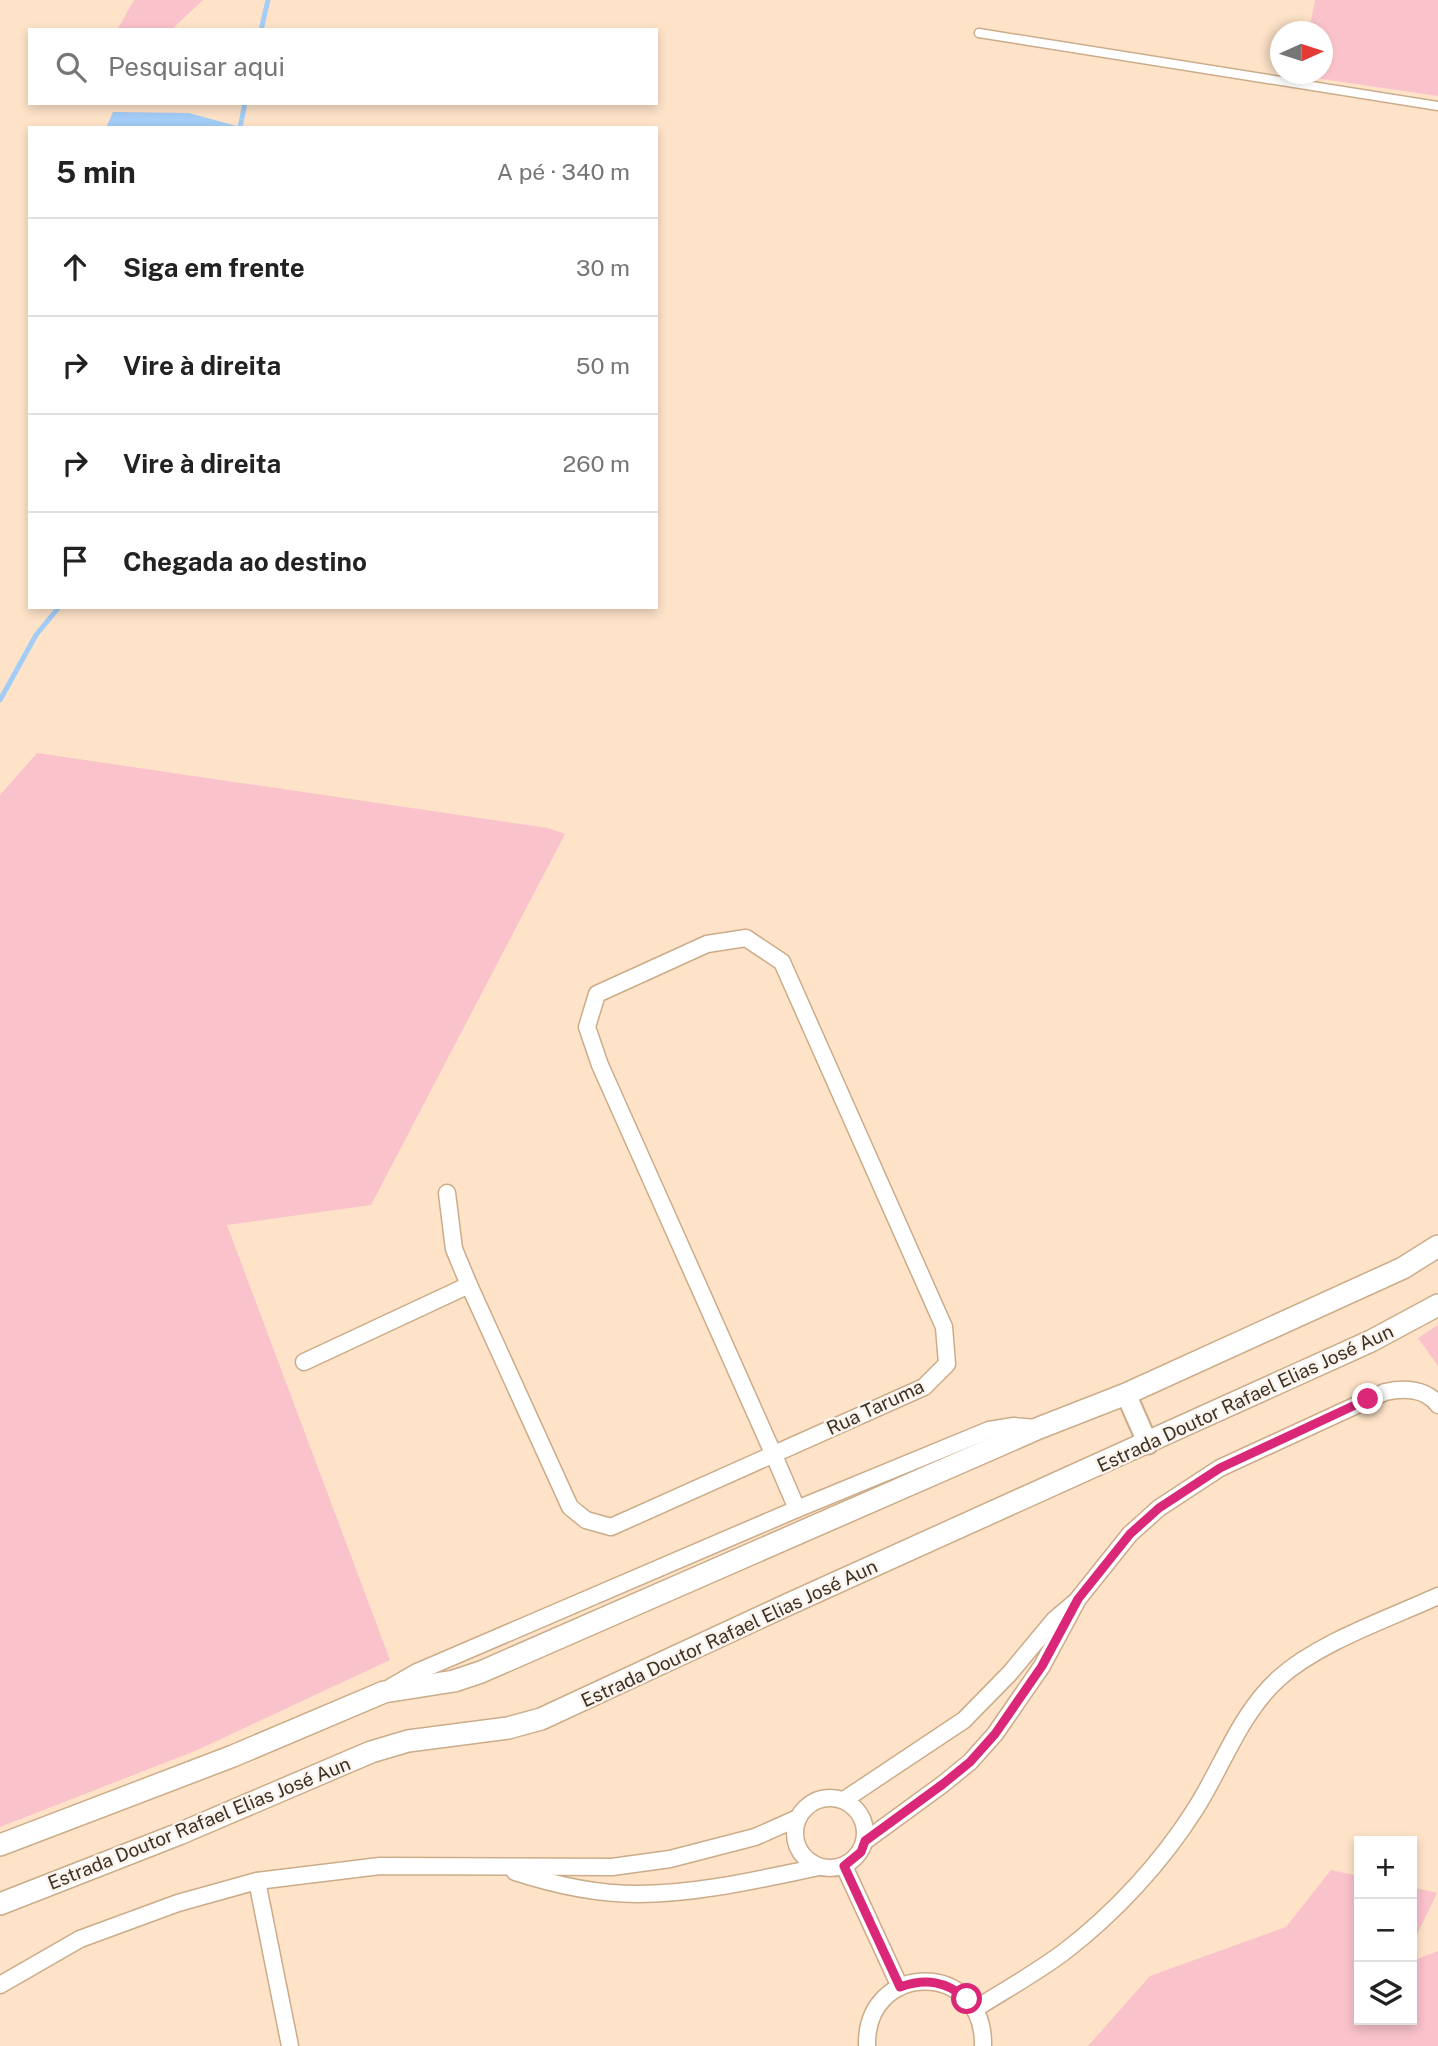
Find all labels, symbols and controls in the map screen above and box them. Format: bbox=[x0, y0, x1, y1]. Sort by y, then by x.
north arrow bbox=[1270, 21, 1333, 84]
search box bbox=[28, 28, 658, 105]
icon: search bbox=[52, 48, 90, 86]
text: Pesquisar aqui bbox=[108, 51, 285, 82]
text: 5 min bbox=[56, 154, 136, 190]
text: A pé · 340 m bbox=[497, 158, 630, 185]
icon: ahead bbox=[56, 248, 94, 286]
text: Siga em frente bbox=[123, 252, 305, 283]
text: 30 m bbox=[576, 254, 630, 281]
icon: right bbox=[56, 346, 94, 384]
text: Vire à direita bbox=[123, 350, 281, 381]
text: 50 m bbox=[576, 352, 630, 379]
icon: right bbox=[56, 444, 94, 482]
text: Vire à direita bbox=[123, 448, 281, 479]
text: 260 m bbox=[563, 450, 630, 477]
icon: arrive bbox=[56, 542, 94, 580]
text: Chegada ao destino bbox=[123, 546, 367, 577]
street label: Estrada Doutor Rafael Elias José Aun bbox=[1093, 1320, 1397, 1476]
street label: Rua Taruma bbox=[823, 1375, 927, 1439]
route end bbox=[1352, 1383, 1383, 1414]
street label: Estrada Doutor Rafael Elias José Aun bbox=[577, 1555, 881, 1711]
street label: Estrada Doutor Rafael Elias José Aun bbox=[45, 1752, 353, 1894]
map controls bbox=[1354, 1836, 1417, 2025]
button: + bbox=[1354, 1836, 1417, 1899]
button: − bbox=[1354, 1899, 1417, 1962]
button: layers bbox=[1354, 1962, 1417, 2025]
route start bbox=[951, 1983, 982, 2014]

